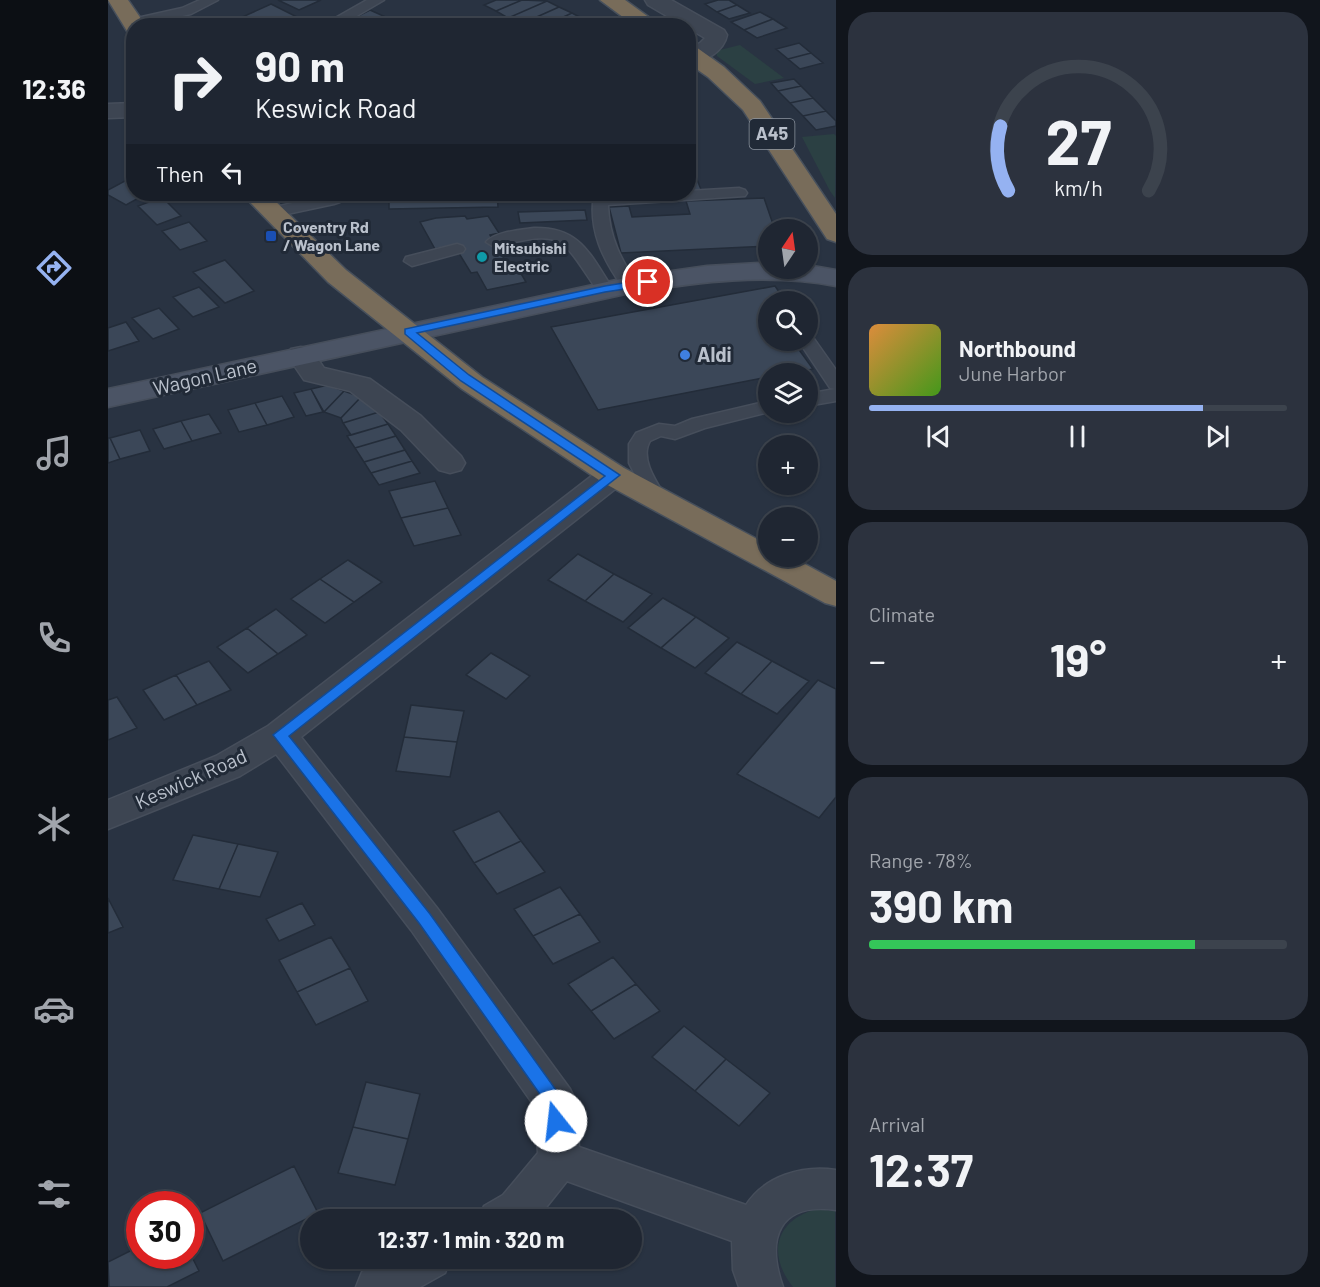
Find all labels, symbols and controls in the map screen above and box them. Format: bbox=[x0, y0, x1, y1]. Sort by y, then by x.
text: 90 m bbox=[255, 40, 345, 90]
icon: right bbox=[156, 42, 234, 120]
text: 12:36 bbox=[22, 72, 86, 104]
text: Keswick Road bbox=[255, 91, 416, 123]
text: 27 bbox=[1045, 103, 1111, 177]
road number: A45 bbox=[750, 119, 794, 149]
icon: left bbox=[216, 156, 249, 189]
text: Then bbox=[156, 160, 204, 186]
text: km/h bbox=[1054, 175, 1102, 200]
place label: Coventry Rd / Wagon Lane bbox=[283, 217, 380, 254]
north arrow bbox=[758, 219, 818, 279]
map controls bbox=[758, 219, 818, 567]
marker: Coventry Rd / Wagon Lane bbox=[264, 229, 278, 243]
place label: Mitsubishi Electric bbox=[494, 238, 566, 275]
icon: directions bbox=[33, 247, 75, 289]
marker: Mitsubishi Electric bbox=[475, 250, 489, 264]
pin bbox=[622, 256, 673, 307]
icon: arrive bbox=[631, 265, 664, 298]
button: search bbox=[758, 291, 818, 351]
text: Northbound bbox=[959, 335, 1076, 361]
place label: Aldi bbox=[697, 342, 732, 366]
marker: Aldi bbox=[678, 348, 692, 362]
street label: Wagon Lane bbox=[150, 352, 259, 400]
text: June Harbor bbox=[959, 361, 1066, 385]
button: layers bbox=[758, 363, 818, 423]
icon: previous bbox=[922, 420, 955, 453]
icon: pause bbox=[1061, 420, 1094, 453]
icon: next bbox=[1201, 420, 1234, 453]
icon: music bbox=[33, 432, 75, 474]
button: + bbox=[758, 435, 818, 495]
button: − bbox=[758, 507, 818, 567]
text: Climate bbox=[869, 602, 935, 626]
icon: phone bbox=[33, 617, 75, 659]
text: 19° bbox=[1050, 632, 1106, 686]
text: − bbox=[869, 640, 886, 680]
text: + bbox=[1271, 640, 1287, 680]
street label: Keswick Road bbox=[131, 743, 250, 813]
icon: climate bbox=[33, 803, 75, 845]
text: Range · 78% bbox=[869, 848, 973, 872]
text: 390 km bbox=[869, 878, 1013, 932]
icon: car bbox=[33, 988, 75, 1030]
position arrow bbox=[524, 1089, 588, 1153]
text: Arrival bbox=[869, 1112, 925, 1136]
text: 12:37 bbox=[869, 1142, 973, 1196]
icon: filters bbox=[33, 1173, 75, 1215]
speed limit sign: 30 bbox=[126, 1191, 204, 1269]
text: 12:37 · 1 min · 320 m bbox=[378, 1226, 564, 1252]

